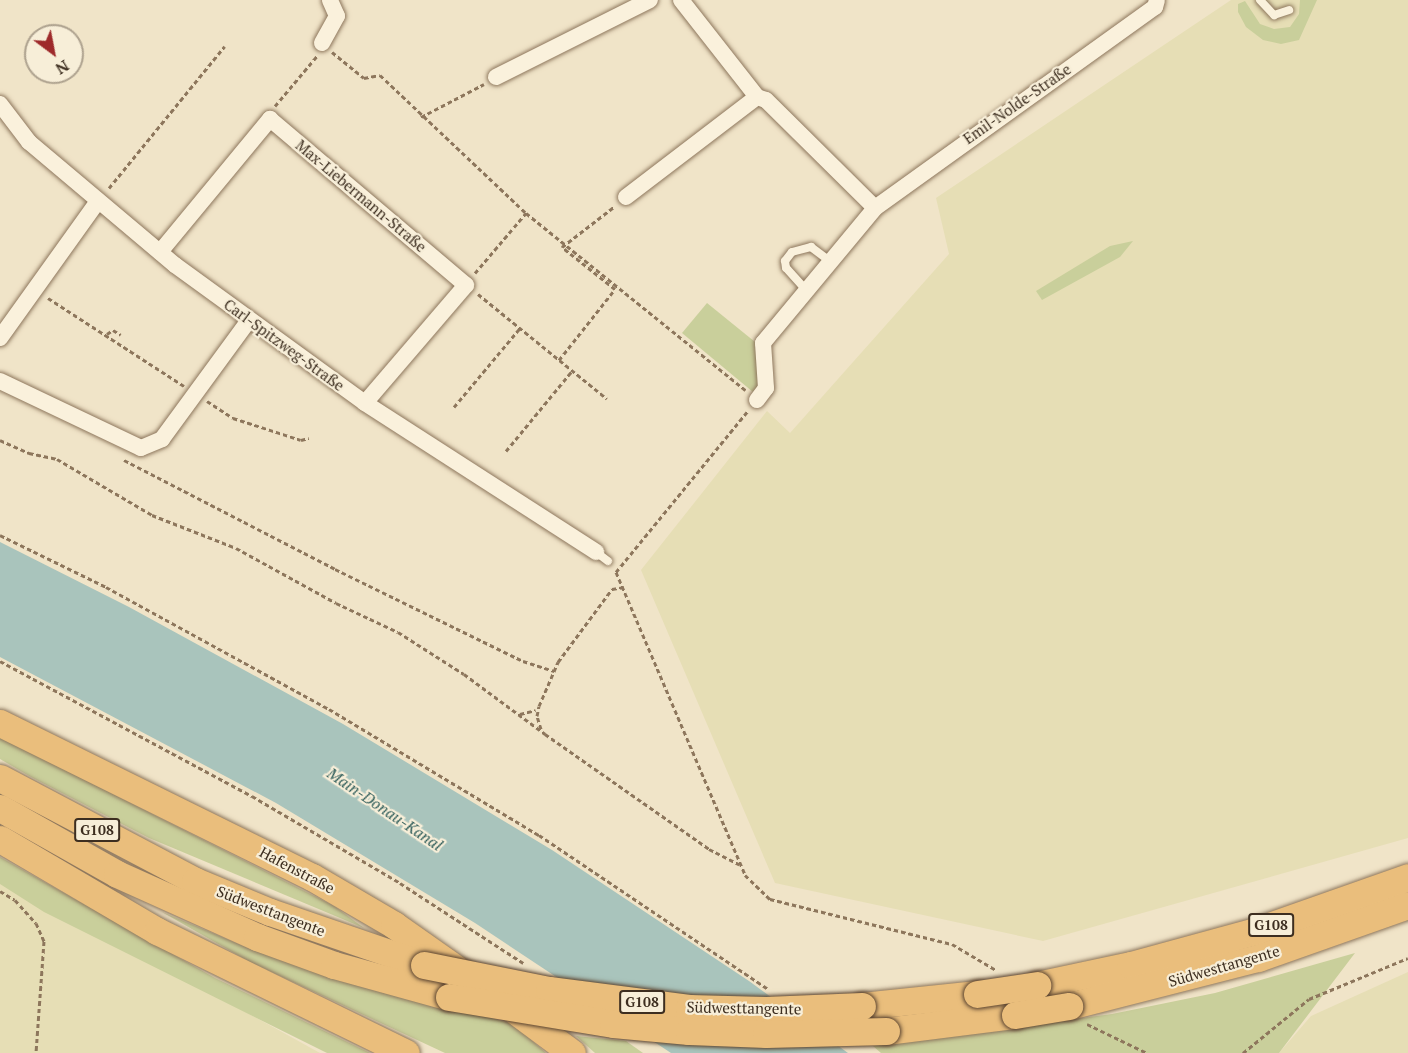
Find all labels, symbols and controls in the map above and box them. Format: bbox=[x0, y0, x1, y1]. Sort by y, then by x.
north arrow bbox=[24, 24, 84, 84]
text: N bbox=[52, 55, 73, 80]
street label: Emil-Nolde-Straße bbox=[960, 60, 1074, 148]
street label: Max-Liebermann-Straße bbox=[292, 136, 430, 256]
street label: Carl-Spitzweg-Straße bbox=[220, 295, 348, 395]
water label: Main-Donau-Kanal bbox=[324, 763, 446, 855]
road number: G108 bbox=[73, 819, 121, 841]
street label: Hafenstraße bbox=[256, 843, 338, 897]
street label: Südwesttangente bbox=[214, 882, 328, 940]
road number: G108 bbox=[1247, 914, 1295, 936]
street label: Südwesttangente bbox=[1166, 942, 1282, 990]
road number: G108 bbox=[618, 991, 666, 1013]
street label: Südwesttangente bbox=[686, 998, 802, 1018]

